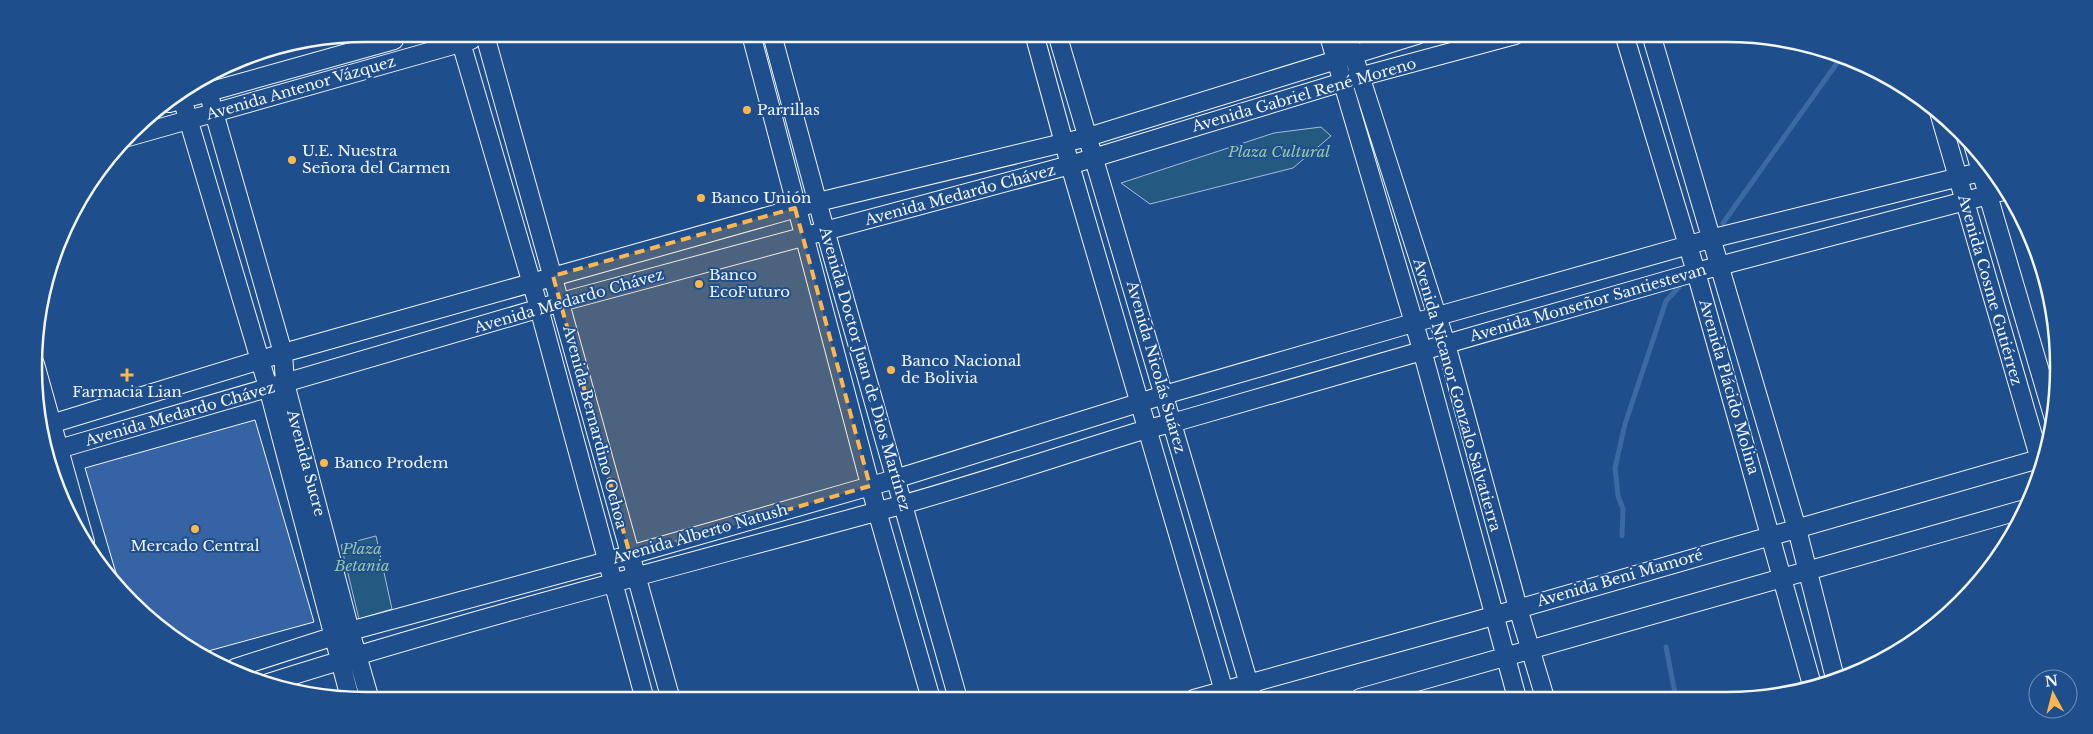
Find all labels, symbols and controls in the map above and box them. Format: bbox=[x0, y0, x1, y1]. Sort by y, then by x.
street label: Avenida Antenor Vázquez bbox=[203, 51, 398, 124]
street label: Avenida Gabriel René Moreno bbox=[1189, 53, 1418, 136]
place label: Parrillas bbox=[757, 100, 820, 119]
marker: Parrillas bbox=[741, 104, 753, 116]
place label: U.E. Nuestra Señora del Carmen bbox=[302, 141, 450, 177]
park label: Plaza Cultural bbox=[1227, 142, 1330, 161]
marker: U.E. Nuestra Señora del Carmen bbox=[286, 154, 298, 166]
street label: Avenida Medardo Chávez bbox=[862, 160, 1057, 229]
place label: Banco Unión bbox=[711, 188, 811, 207]
street label: Avenida Cosme Gutiérrez bbox=[1954, 191, 2027, 387]
marker: Banco Unión bbox=[695, 192, 707, 204]
street label: Avenida Doctor Juan de Dios Martínez bbox=[815, 224, 915, 513]
street label: Avenida Nicanor Gonzalo Salvatierra bbox=[1409, 255, 1506, 534]
street label: Avenida Monseñor Santiestevan bbox=[1466, 260, 1708, 346]
street label: Avenida Medardo Chávez bbox=[471, 264, 666, 337]
place label: Banco EcoFuturo bbox=[709, 265, 790, 301]
street label: Avenida Nicolás Suárez bbox=[1122, 277, 1190, 455]
marker: Banco EcoFuturo bbox=[693, 278, 705, 290]
street label: Avenida Plácido Molina bbox=[1695, 296, 1764, 477]
street label: Avenida Bernardino Ochoa bbox=[559, 322, 632, 531]
place label: Banco Nacional de Bolivia bbox=[901, 351, 1021, 387]
marker: Banco Nacional de Bolivia bbox=[885, 364, 897, 376]
marker: Farmacia Lian bbox=[121, 369, 133, 381]
street label: Avenida Medardo Chávez bbox=[82, 377, 277, 450]
place label: Farmacia Lian bbox=[72, 382, 182, 401]
street label: Avenida Sucre bbox=[283, 407, 330, 518]
place label: Banco Prodem bbox=[334, 453, 448, 472]
marker: Banco Prodem bbox=[318, 457, 330, 469]
street label: Avenida Alberto Natush bbox=[609, 499, 790, 568]
marker: Mercado Central bbox=[189, 523, 201, 535]
place label: Mercado Central bbox=[130, 536, 260, 555]
park label: Plaza Betania bbox=[334, 539, 389, 575]
street label: Avenida Beni Mamoré bbox=[1534, 545, 1705, 611]
north arrow bbox=[2028, 669, 2078, 719]
text: N bbox=[2044, 671, 2059, 691]

